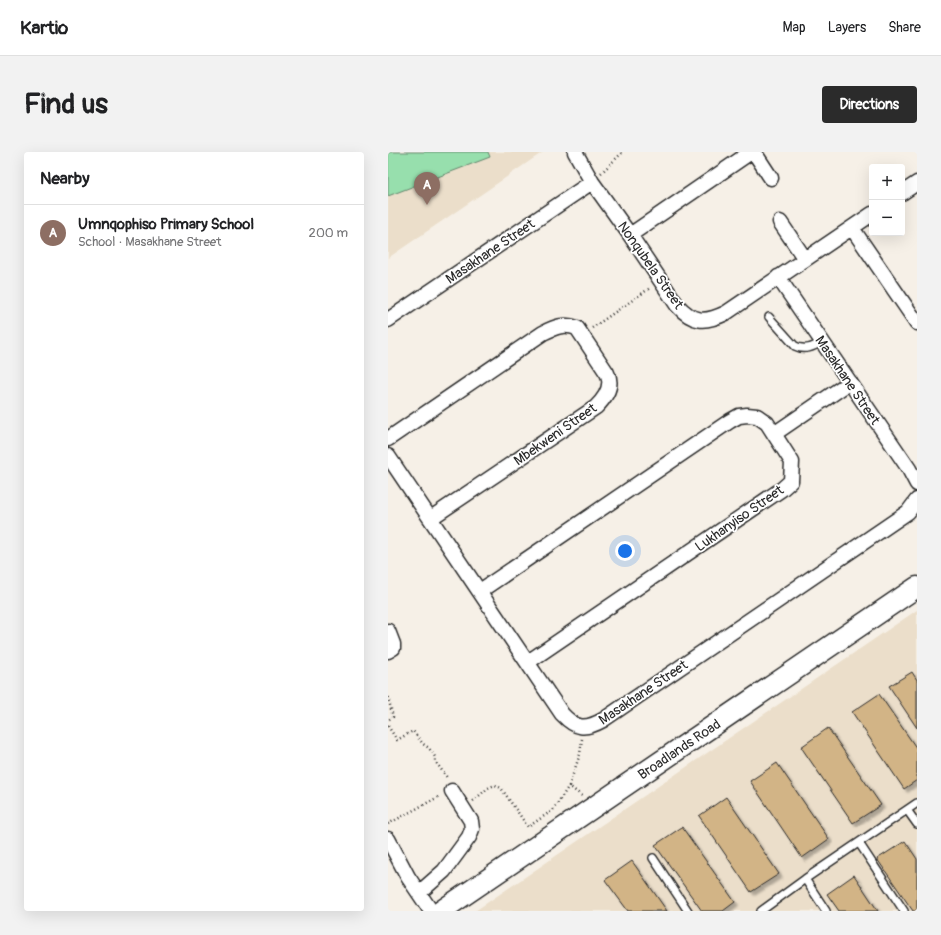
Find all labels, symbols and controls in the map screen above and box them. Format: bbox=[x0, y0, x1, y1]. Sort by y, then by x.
text: Kartio bbox=[20, 16, 68, 40]
text: Map bbox=[783, 19, 806, 36]
text: Layers bbox=[828, 19, 866, 36]
text: Share bbox=[888, 19, 921, 36]
button: Directions bbox=[822, 86, 917, 123]
text: Find us bbox=[24, 87, 108, 122]
map controls bbox=[869, 164, 905, 236]
button: + bbox=[869, 164, 905, 200]
text: Nearby bbox=[40, 168, 89, 189]
pin: A bbox=[414, 172, 440, 205]
button: − bbox=[869, 200, 905, 236]
text: Umnqophiso Primary School bbox=[78, 215, 254, 234]
street label: Masakhane Street bbox=[443, 215, 538, 287]
street label: Nonqubela Street bbox=[614, 218, 687, 313]
text: A bbox=[49, 225, 57, 241]
text: 200 m bbox=[309, 225, 348, 241]
text: School · Masakhane Street bbox=[78, 234, 221, 250]
street label: Masakhane Street bbox=[812, 333, 884, 428]
street label: Mbekweni Street bbox=[511, 399, 600, 469]
street label: Lukhanyiso Street bbox=[692, 481, 787, 555]
your location bbox=[615, 541, 635, 561]
street label: Masakhane Street bbox=[596, 656, 691, 728]
street label: Broadlands Road bbox=[635, 715, 724, 783]

